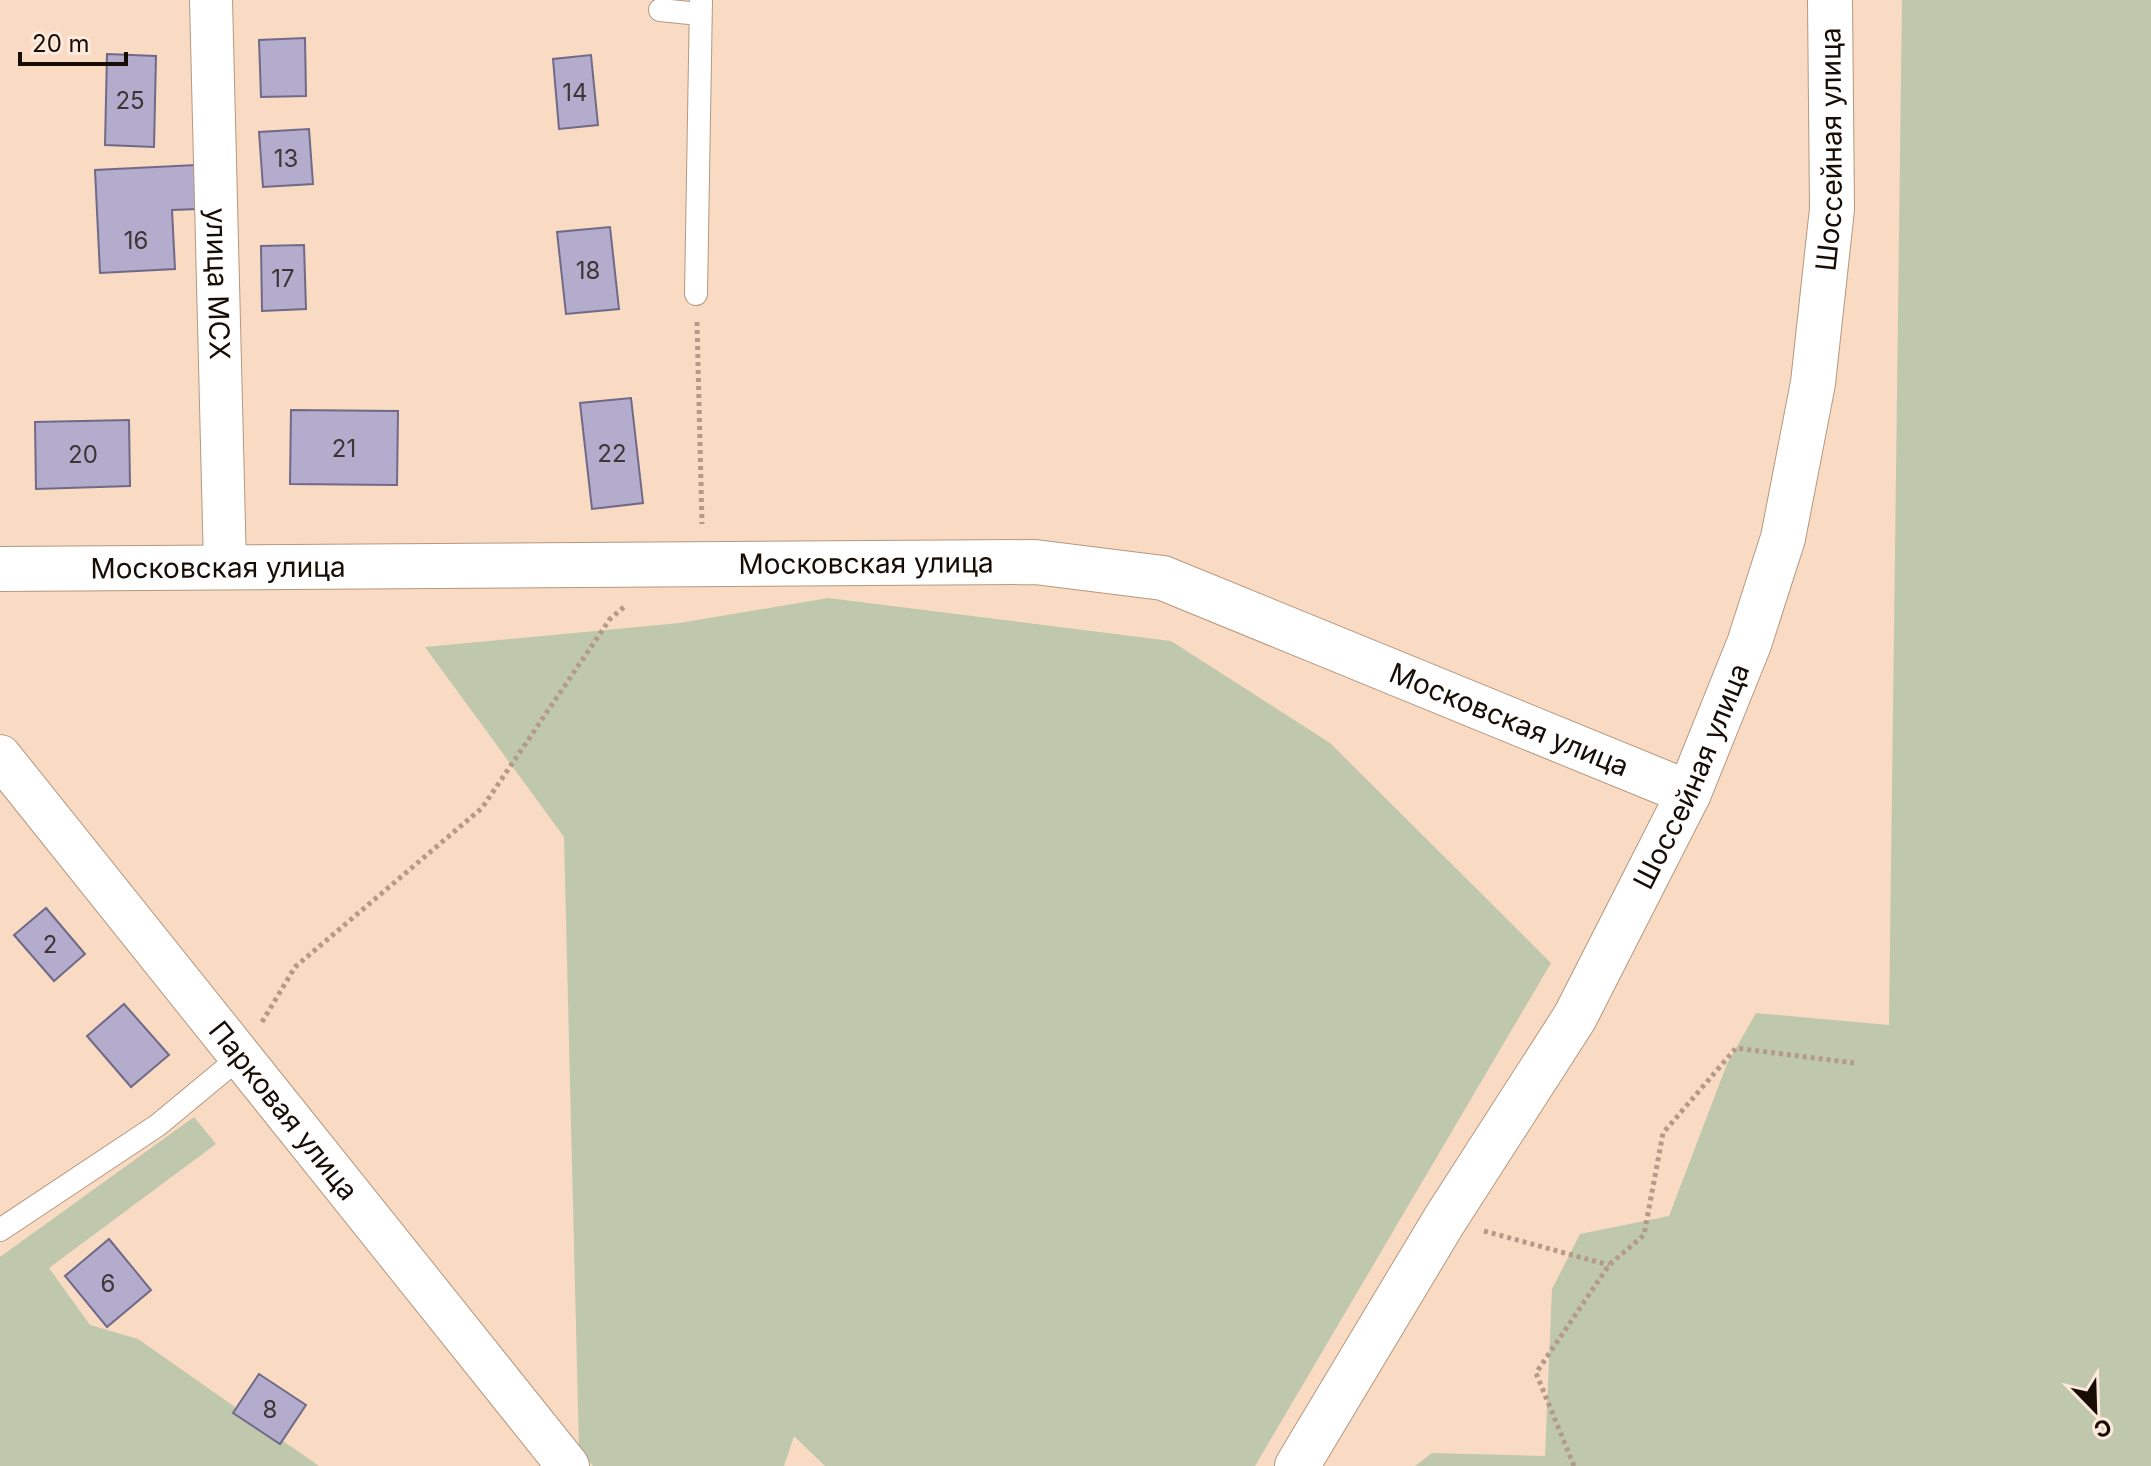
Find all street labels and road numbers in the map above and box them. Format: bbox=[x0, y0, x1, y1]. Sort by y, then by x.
street label: Шоссейная улица bbox=[1808, 27, 1849, 273]
street label: улица МСХ bbox=[199, 207, 237, 360]
street label: Московская улица bbox=[738, 545, 994, 581]
street label: Московская улица bbox=[90, 550, 346, 585]
street label: Московская улица bbox=[1385, 655, 1634, 784]
street label: Шоссейная улица bbox=[1626, 658, 1756, 895]
street label: Парковая улица bbox=[202, 1014, 365, 1207]

